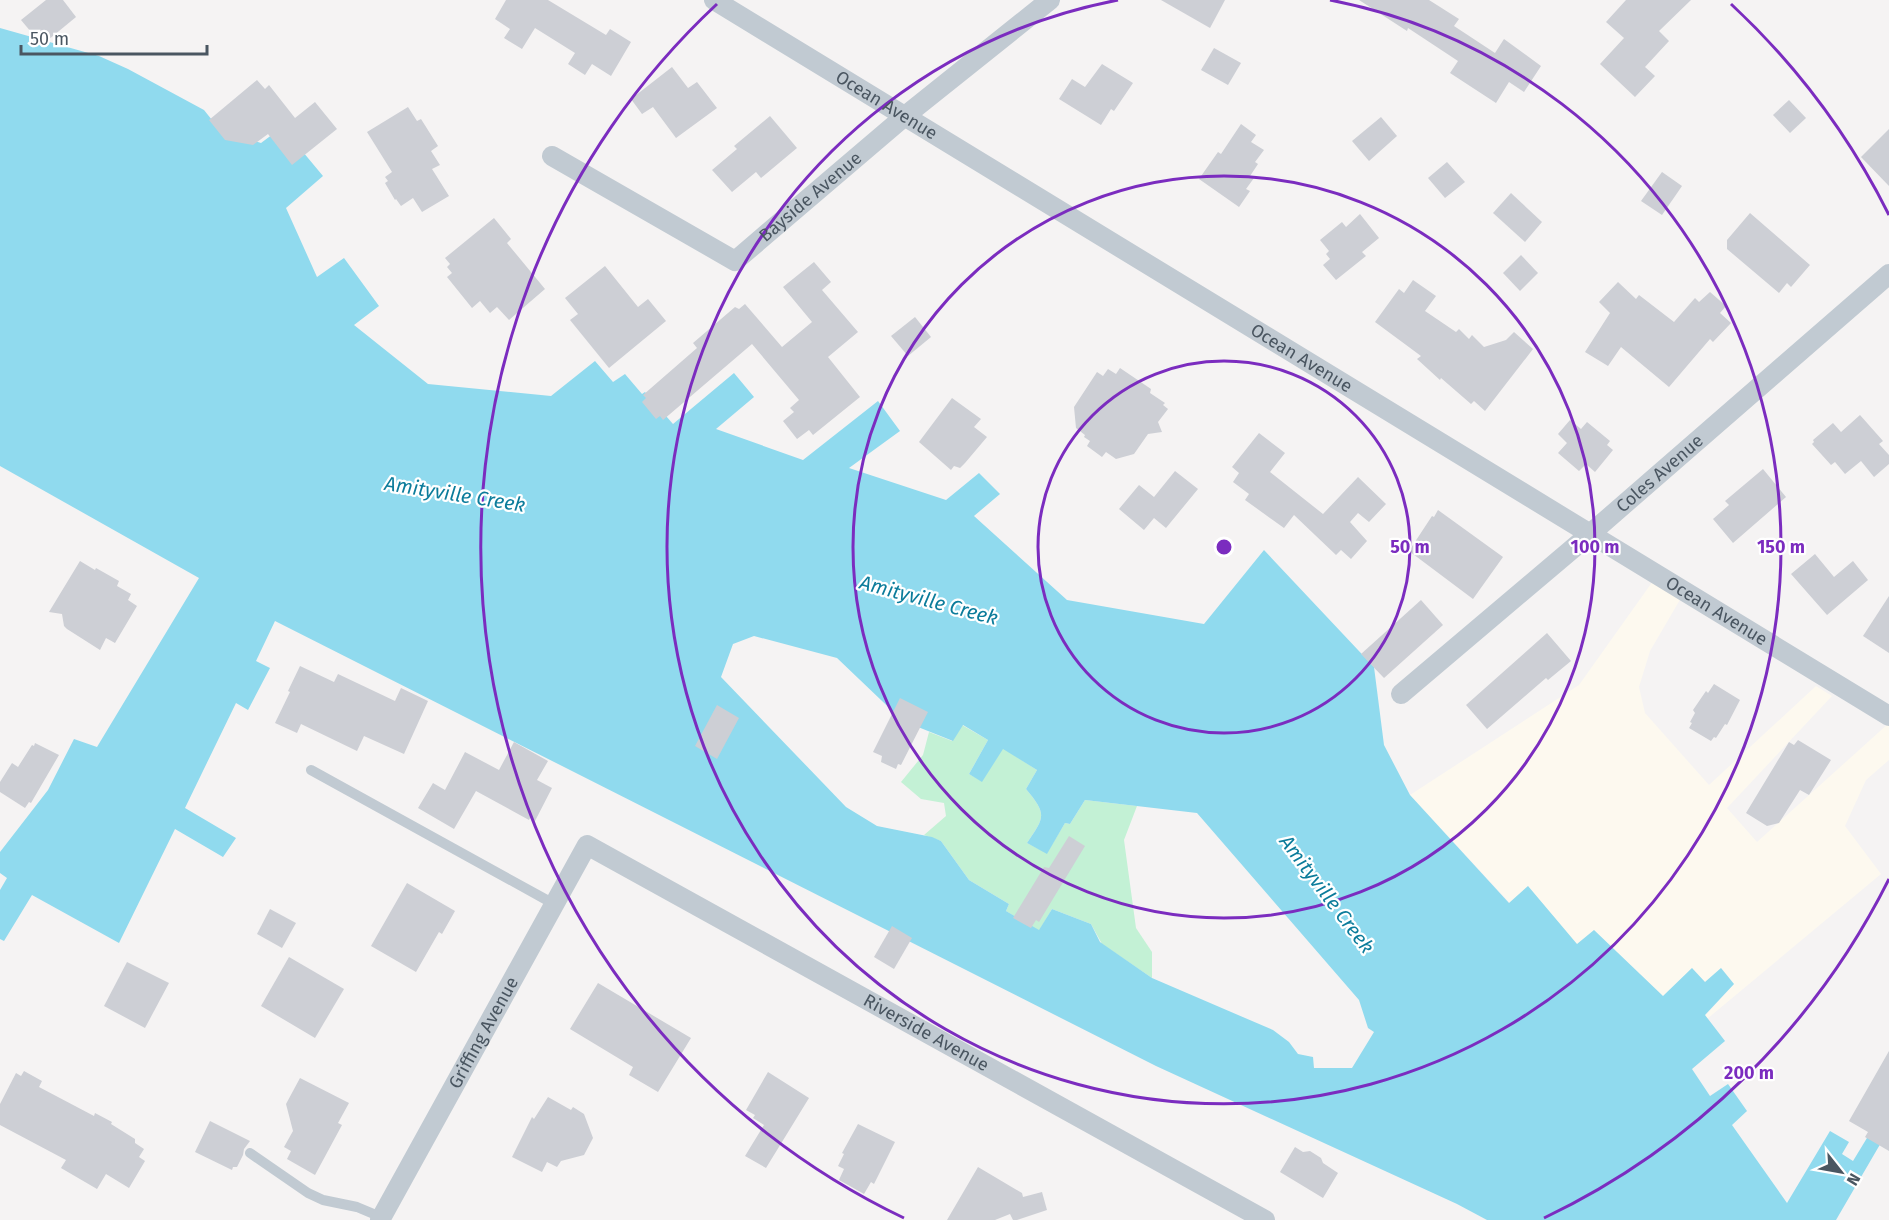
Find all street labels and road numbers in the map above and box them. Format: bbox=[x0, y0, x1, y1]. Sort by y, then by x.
street label: Ocean Avenue bbox=[832, 66, 941, 145]
street label: Bayside Avenue bbox=[755, 147, 866, 247]
street label: Ocean Avenue bbox=[1247, 319, 1356, 397]
street label: Coles Avenue bbox=[1612, 430, 1708, 517]
street label: Ocean Avenue bbox=[1662, 572, 1771, 650]
street label: Griffing Avenue bbox=[444, 973, 523, 1092]
street label: Riverside Avenue bbox=[860, 989, 993, 1076]

